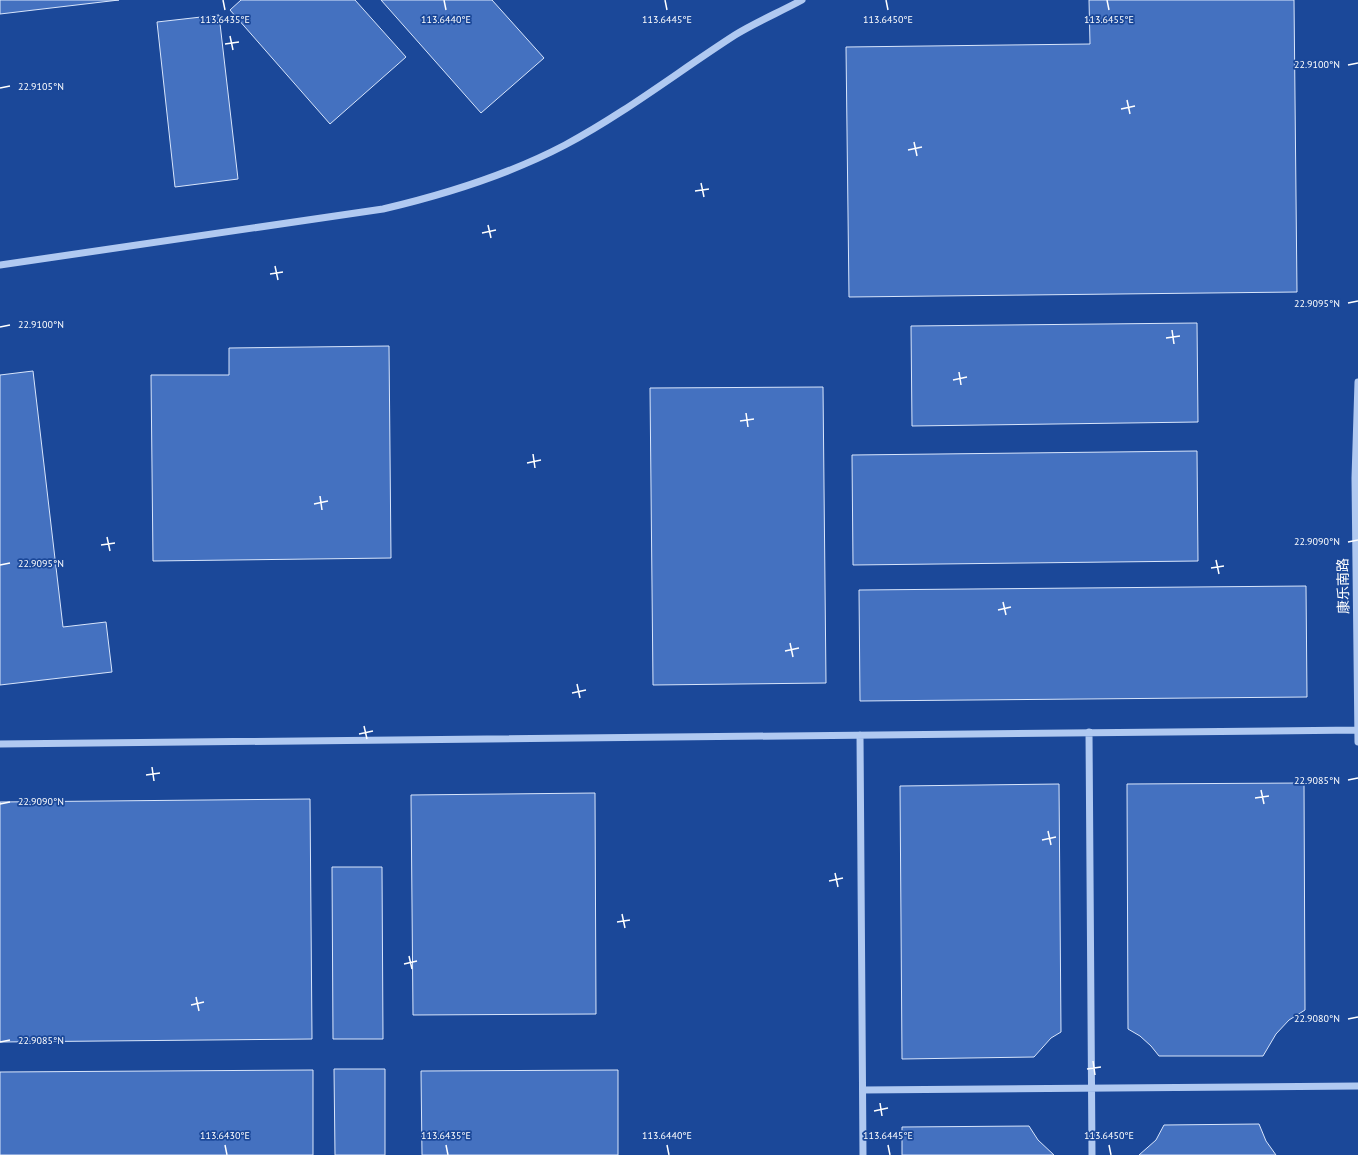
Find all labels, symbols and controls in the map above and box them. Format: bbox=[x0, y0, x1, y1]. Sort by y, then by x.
text: 113.6435°E bbox=[200, 13, 250, 26]
text: 113.6440°E bbox=[421, 13, 471, 26]
text: 113.6445°E bbox=[642, 13, 692, 26]
text: 113.6450°E bbox=[863, 13, 913, 26]
text: 113.6455°E bbox=[1084, 13, 1134, 26]
text: 22.9100°N bbox=[1294, 58, 1340, 71]
text: 22.9105°N bbox=[18, 80, 64, 93]
text: 22.9095°N bbox=[1294, 297, 1340, 310]
text: 22.9100°N bbox=[18, 318, 64, 331]
text: 22.9090°N bbox=[1294, 535, 1340, 548]
text: 22.9095°N bbox=[18, 557, 64, 570]
street label: 康乐南路 bbox=[1334, 558, 1352, 614]
text: 22.9085°N bbox=[1294, 774, 1340, 787]
text: 22.9090°N bbox=[18, 795, 64, 808]
text: 22.9080°N bbox=[1294, 1012, 1340, 1025]
text: 22.9085°N bbox=[18, 1034, 64, 1047]
text: 113.6430°E bbox=[200, 1129, 250, 1142]
text: 113.6435°E bbox=[421, 1129, 471, 1142]
text: 113.6440°E bbox=[642, 1129, 692, 1142]
text: 113.6445°E bbox=[863, 1129, 913, 1142]
text: 113.6450°E bbox=[1084, 1129, 1134, 1142]

